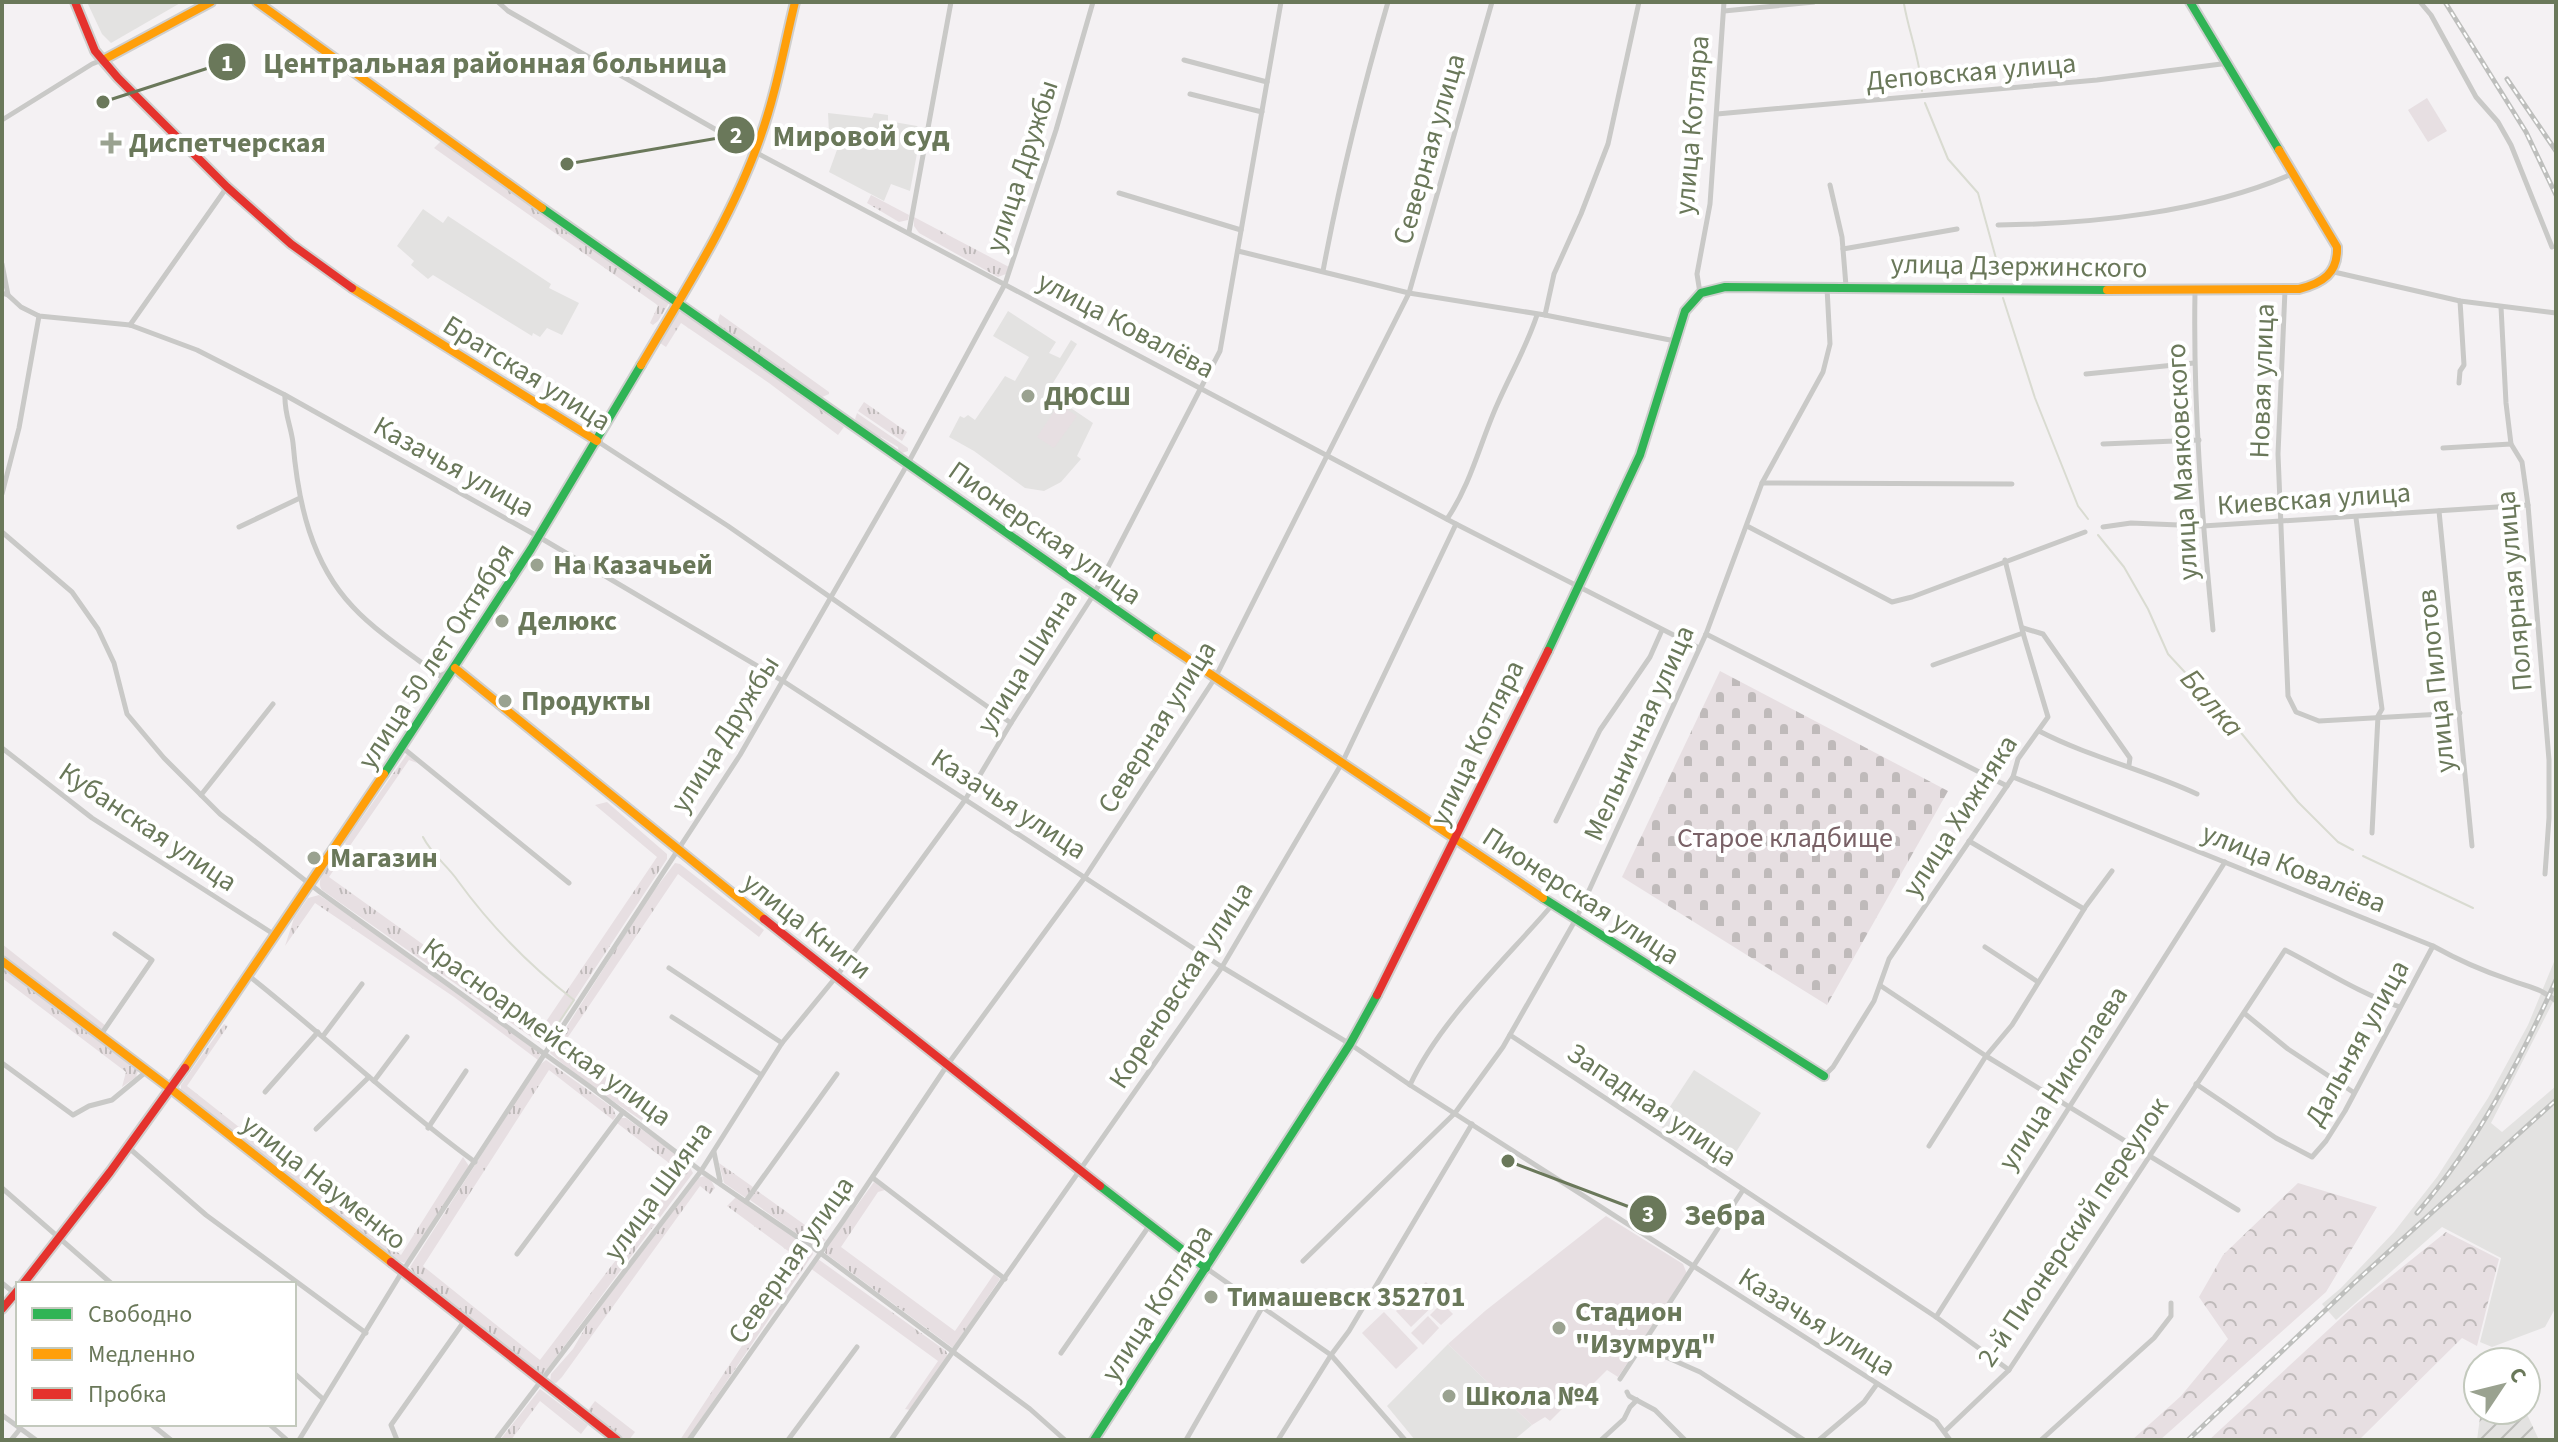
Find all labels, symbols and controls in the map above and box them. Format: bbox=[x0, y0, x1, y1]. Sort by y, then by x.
street label: улица Котляра bbox=[1664, 34, 1720, 216]
callout: Центральная районная больница bbox=[207, 35, 743, 89]
text: Центральная районная больница bbox=[263, 42, 727, 85]
street label: Деповская улица bbox=[1864, 43, 2078, 101]
text: 1 bbox=[221, 46, 233, 81]
street label: Северная улица bbox=[1383, 49, 1475, 249]
street label: улица Дружбы bbox=[975, 75, 1069, 257]
callout: Мировой суд bbox=[716, 108, 965, 162]
text: Мировой суд bbox=[773, 115, 950, 158]
text: 2 bbox=[730, 118, 742, 153]
place label: Диспетчерская bbox=[129, 123, 326, 163]
marker: Диспетчерская bbox=[100, 132, 122, 154]
street label: улица Дзержинского bbox=[1890, 244, 2148, 288]
street label: улица Ковалёва bbox=[1030, 261, 1222, 389]
street label: Новая улица bbox=[2239, 303, 2285, 459]
street label: Братская улица bbox=[435, 305, 619, 441]
street label: улица Маяковского bbox=[2156, 342, 2208, 582]
place label: ДЮСШ bbox=[1044, 376, 1131, 416]
marker: ДЮСШ bbox=[1019, 387, 1037, 405]
street label: Казачья улица bbox=[366, 406, 542, 528]
street label: Пионерская улица bbox=[940, 451, 1150, 615]
street label: Киевская улица bbox=[2216, 472, 2412, 526]
street label: Полярная улица bbox=[2485, 489, 2543, 693]
street label: улица 50 лет Октября bbox=[348, 535, 524, 777]
place label: На Казачьей bbox=[553, 545, 713, 585]
marker: На Казачьей bbox=[528, 556, 546, 574]
street label: улица Шияна bbox=[967, 581, 1087, 741]
street label: улица Пилотов bbox=[2406, 587, 2466, 775]
place label: Делюкс bbox=[518, 601, 617, 641]
marker: Делюкс bbox=[493, 612, 511, 630]
street label: Мельничная улица bbox=[1574, 619, 1704, 847]
street label: Северная улица bbox=[1088, 633, 1226, 821]
street label: улица Дружбы bbox=[661, 648, 789, 820]
street label: улица Котляра bbox=[1420, 653, 1534, 833]
water label: Балка bbox=[2170, 659, 2254, 747]
place label: Продукты bbox=[521, 681, 651, 721]
marker: Продукты bbox=[496, 692, 514, 710]
street label: улица Хижняка bbox=[1892, 727, 2028, 905]
street label: Казачья улица bbox=[923, 739, 1095, 869]
street label: Кубанская улица bbox=[51, 752, 245, 902]
street label: улица Ковалёва bbox=[2196, 813, 2392, 923]
street label: Пионерская улица bbox=[1474, 817, 1688, 975]
park label: Старое кладбище bbox=[1677, 818, 1893, 858]
place label: Магазин bbox=[330, 838, 438, 878]
marker: Магазин bbox=[305, 849, 323, 867]
street label: улица Книги bbox=[734, 863, 880, 989]
street label: Кореновская улица bbox=[1099, 874, 1263, 1096]
street label: Красноармейская улица bbox=[414, 928, 680, 1136]
street label: Дальняя улица bbox=[2295, 953, 2419, 1133]
street label: улица Николаева bbox=[1988, 978, 2138, 1178]
street label: Западная улица bbox=[1559, 1033, 1745, 1177]
street label: 2-й Пионерский переулок bbox=[1968, 1089, 2179, 1375]
street label: улица Науменко bbox=[233, 1105, 415, 1259]
street label: улица Шияна bbox=[594, 1113, 722, 1269]
street label: Северная улица bbox=[718, 1168, 864, 1352]
callout: Зебра bbox=[1628, 1187, 1781, 1241]
text: Зебра bbox=[1684, 1194, 1766, 1237]
text: 3 bbox=[1642, 1197, 1654, 1232]
street label: улица Котляра bbox=[1091, 1217, 1223, 1389]
street label: Казачья улица bbox=[1731, 1258, 1903, 1386]
place label: Тимашевск 352701 bbox=[1227, 1277, 1465, 1317]
legend bbox=[16, 1282, 296, 1426]
marker: Тимашевск 352701 bbox=[1202, 1288, 1220, 1306]
place label: Стадион "Изумруд" bbox=[1575, 1292, 1716, 1364]
text: Свободно bbox=[88, 1297, 192, 1332]
marker: Стадион "Изумруд" bbox=[1550, 1319, 1568, 1337]
text: Медленно bbox=[88, 1337, 195, 1372]
north arrow bbox=[2462, 1346, 2542, 1426]
text: С bbox=[2501, 1361, 2534, 1390]
place label: Школа №4 bbox=[1465, 1376, 1599, 1416]
text: Пробка bbox=[88, 1377, 167, 1412]
marker: Школа №4 bbox=[1440, 1387, 1458, 1405]

